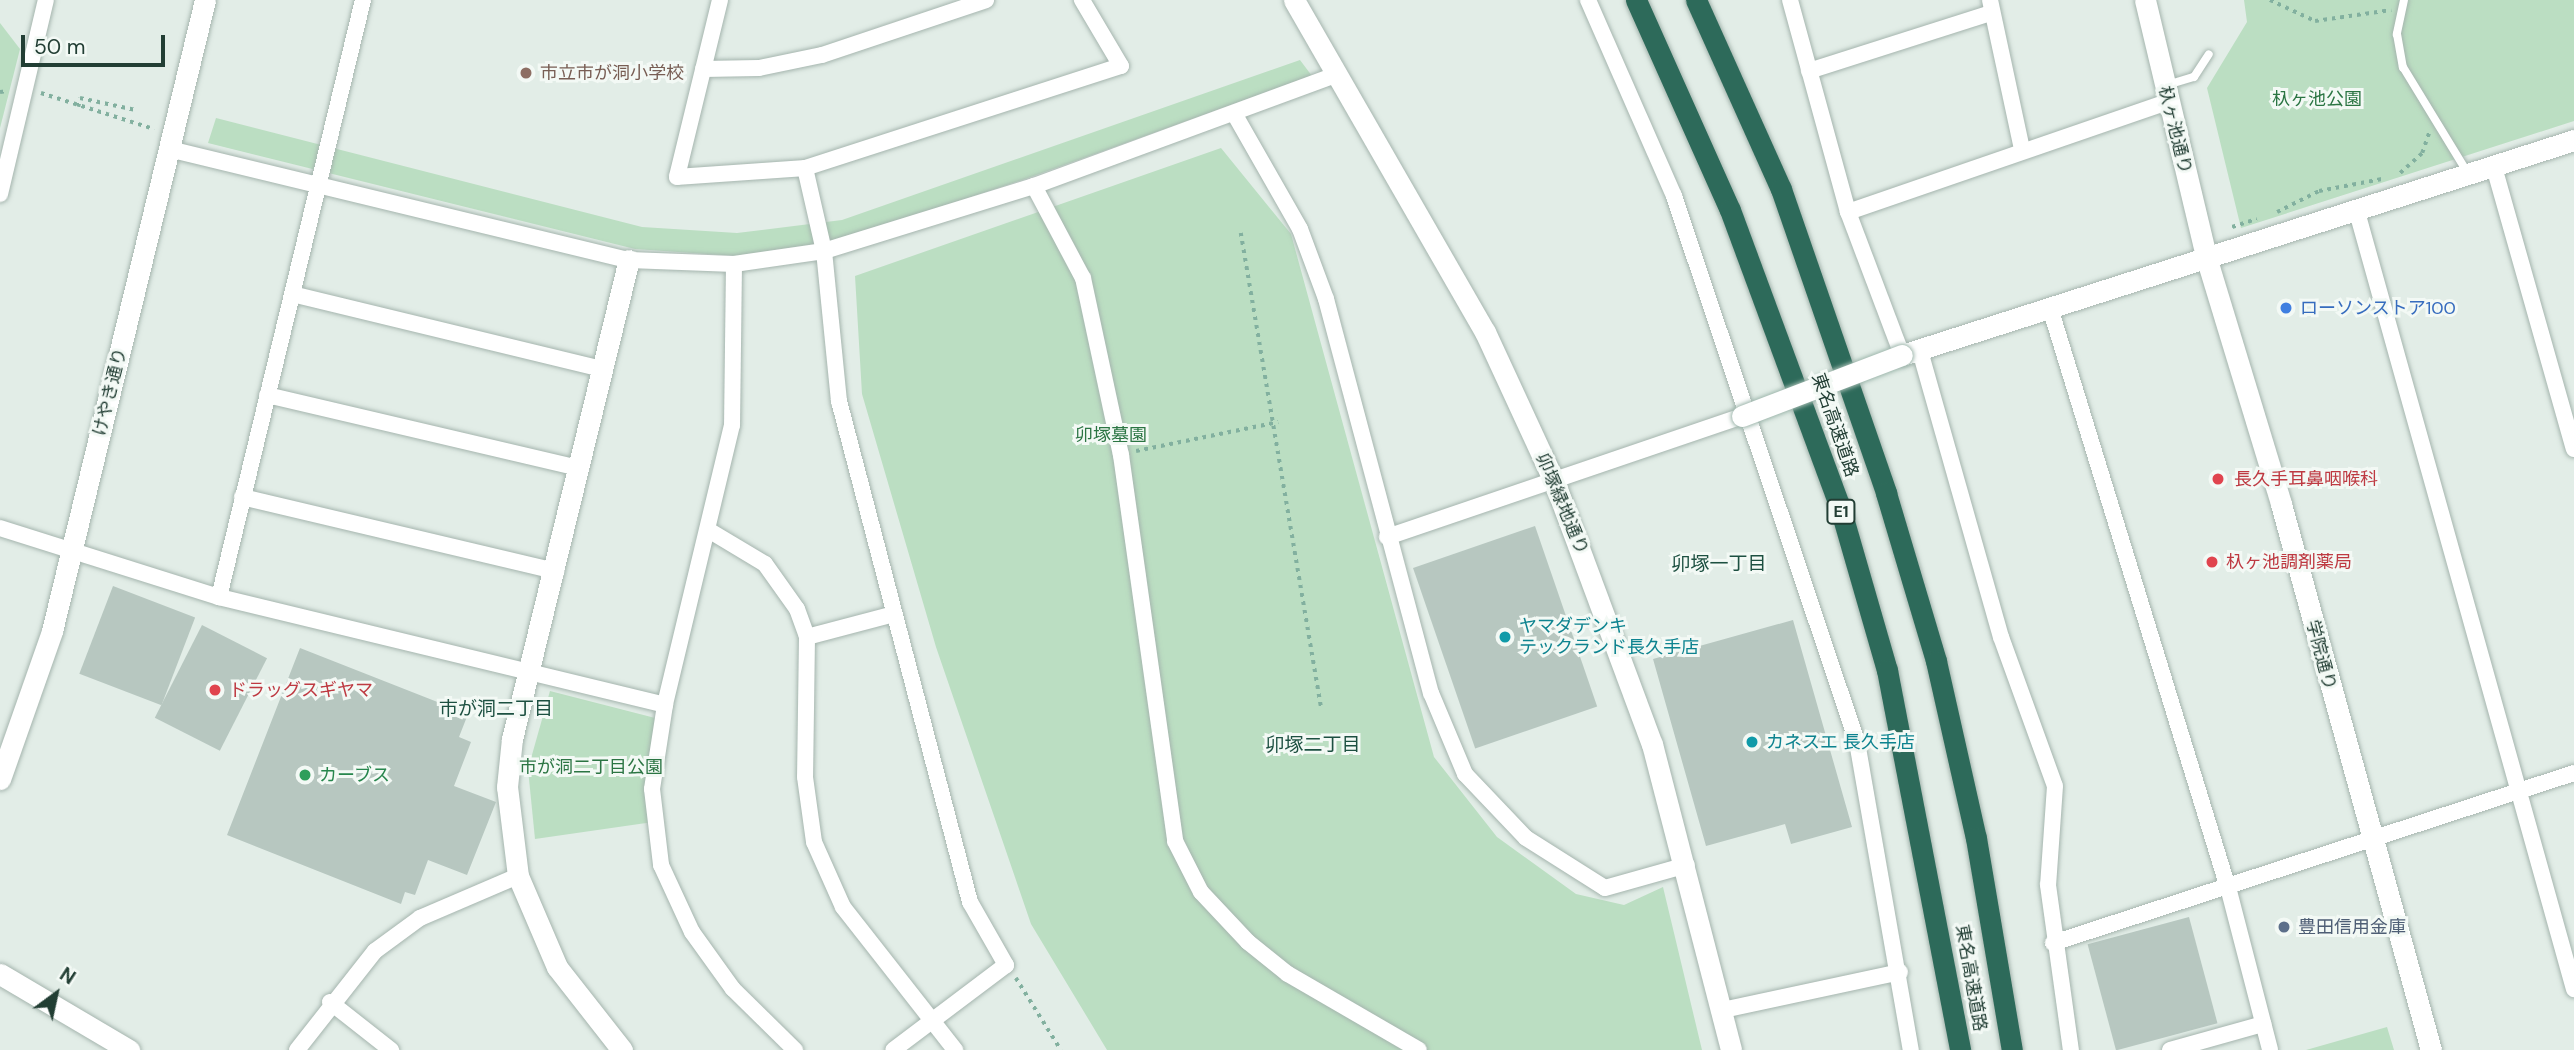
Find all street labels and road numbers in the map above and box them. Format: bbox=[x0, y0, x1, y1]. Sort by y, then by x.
street label: 杁ヶ池通り bbox=[2154, 84, 2196, 176]
street label: けやき通り bbox=[89, 346, 131, 438]
street label: 東名高速道路 bbox=[1807, 370, 1863, 480]
street label: 卯塚緑地通り bbox=[1531, 450, 1593, 558]
road number: E1 bbox=[1825, 499, 1857, 524]
street label: 学院通り bbox=[2301, 617, 2341, 693]
street label: 東名高速道路 bbox=[1951, 923, 1991, 1033]

